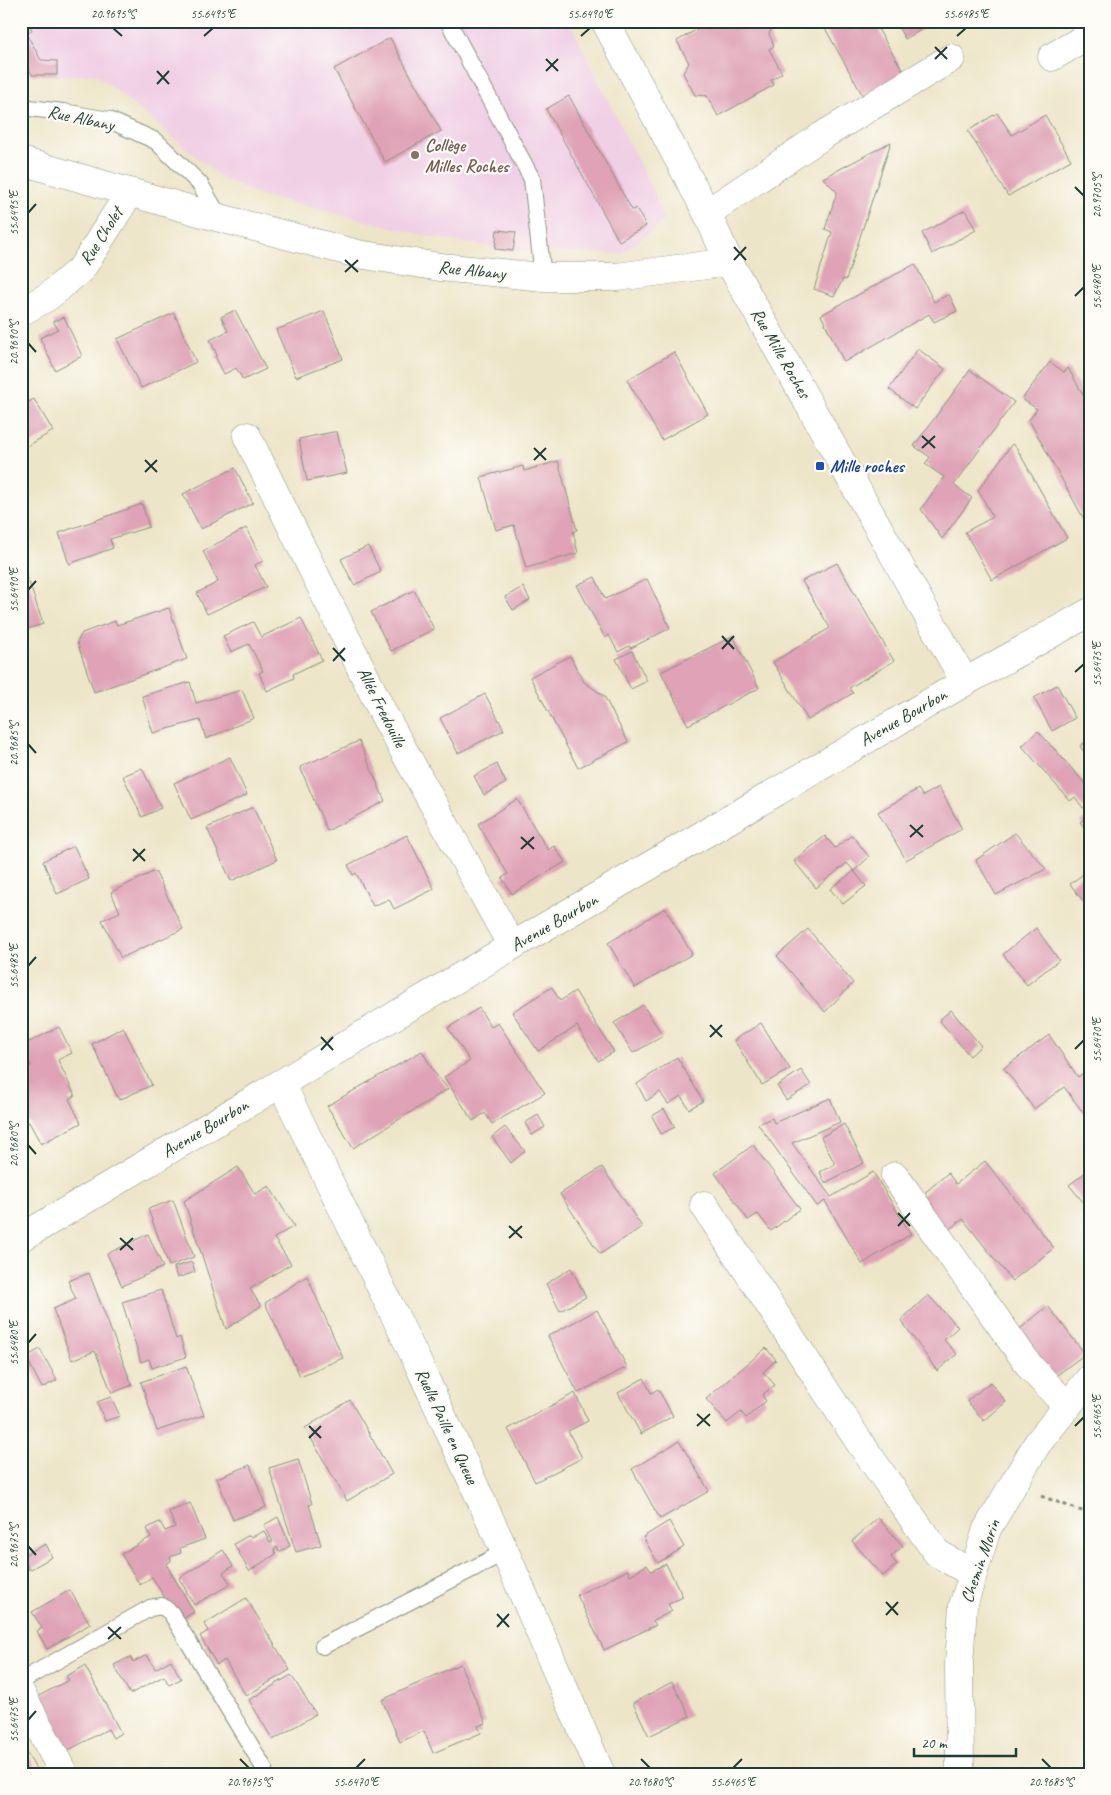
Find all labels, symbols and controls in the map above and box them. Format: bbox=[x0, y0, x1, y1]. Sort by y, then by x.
text: 20.9695°S bbox=[91, 6, 137, 22]
text: 55.6495°E bbox=[191, 6, 237, 22]
text: 55.6490°E bbox=[568, 6, 614, 22]
text: 55.6485°E bbox=[944, 6, 990, 22]
street label: Rue Albany bbox=[46, 100, 118, 136]
place label: Collège Milles Roches bbox=[425, 134, 510, 177]
marker: Collège Milles Roches bbox=[409, 149, 421, 161]
text: 20.9705°S bbox=[1089, 172, 1105, 218]
text: 55.6495°E bbox=[6, 189, 22, 235]
street label: Rue Cholet bbox=[74, 201, 129, 269]
street label: Rue Albany bbox=[437, 256, 509, 285]
text: 55.6480°E bbox=[1089, 263, 1105, 309]
street label: Rue Mille Roches bbox=[746, 304, 817, 404]
text: 20.9690°S bbox=[6, 319, 22, 365]
place label: Mille roches bbox=[830, 455, 905, 477]
marker: Mille roches bbox=[814, 460, 826, 472]
text: 55.6490°E bbox=[6, 566, 22, 612]
text: 55.6475°E bbox=[1089, 640, 1105, 686]
street label: Allée Fredouille bbox=[352, 663, 412, 752]
street label: Avenue Bourbon bbox=[856, 683, 951, 751]
text: 20.9685°S bbox=[6, 720, 22, 766]
street label: Avenue Bourbon bbox=[507, 888, 602, 956]
text: 55.6485°E bbox=[6, 942, 22, 988]
text: 55.6470°E bbox=[1089, 1016, 1105, 1062]
street label: Avenue Bourbon bbox=[158, 1093, 253, 1162]
text: 20.9680°S bbox=[6, 1121, 22, 1167]
text: 55.6480°E bbox=[6, 1319, 22, 1365]
street label: Ruelle Paille en Queue bbox=[411, 1365, 484, 1489]
text: 55.6465°E bbox=[1089, 1393, 1105, 1439]
street label: Chemin Morin bbox=[955, 1515, 1005, 1606]
text: 20.9675°S bbox=[6, 1522, 22, 1568]
text: 55.6475°E bbox=[6, 1696, 22, 1742]
scale bar bbox=[914, 1725, 1016, 1757]
text: 20 m bbox=[921, 1734, 948, 1753]
text: 20.9675°S bbox=[227, 1774, 273, 1790]
text: 55.6470°E bbox=[334, 1774, 380, 1790]
text: 20.9680°S bbox=[628, 1774, 674, 1790]
text: 55.6465°E bbox=[711, 1774, 757, 1790]
text: 20.9685°S bbox=[1029, 1774, 1075, 1790]

